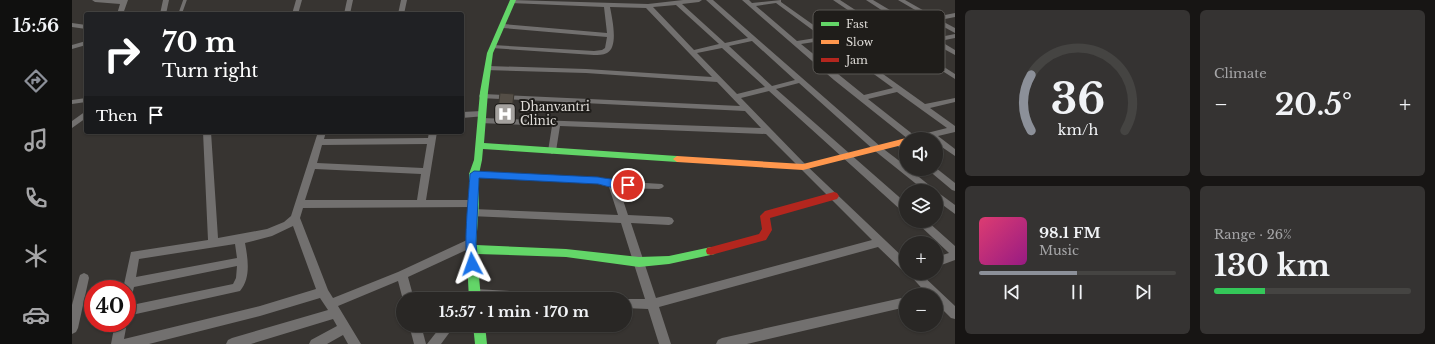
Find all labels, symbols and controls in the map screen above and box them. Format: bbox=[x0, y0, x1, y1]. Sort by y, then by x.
legend bbox=[813, 10, 945, 74]
text: 15:56 bbox=[13, 15, 59, 37]
text: Fast bbox=[846, 17, 869, 31]
text: 70 m bbox=[162, 25, 236, 60]
icon: right bbox=[96, 28, 148, 80]
text: Slow bbox=[846, 35, 874, 49]
text: Jam bbox=[844, 53, 868, 67]
text: Turn right bbox=[162, 60, 258, 82]
text: Climate bbox=[1214, 65, 1267, 82]
icon: directions bbox=[22, 67, 50, 95]
text: 36 bbox=[1050, 74, 1105, 125]
text: 20.5° bbox=[1275, 86, 1352, 123]
text: − bbox=[1214, 91, 1228, 118]
text: + bbox=[1399, 91, 1411, 118]
place label: Dhanvantri Clinic bbox=[520, 99, 590, 128]
hospital icon: Dhanvantri Clinic bbox=[492, 101, 518, 127]
icon: arrive bbox=[145, 104, 167, 126]
text: Then bbox=[96, 106, 137, 125]
text: km/h bbox=[1057, 121, 1098, 139]
icon: music bbox=[22, 126, 50, 154]
map controls bbox=[899, 132, 943, 332]
button: sound bbox=[899, 132, 943, 176]
pin bbox=[611, 168, 645, 202]
icon: arrive bbox=[617, 174, 639, 196]
icon: phone bbox=[22, 184, 50, 212]
button: layers bbox=[899, 184, 943, 228]
text: 98.1 FM bbox=[1039, 223, 1101, 242]
text: Range · 26% bbox=[1214, 226, 1292, 243]
button: + bbox=[899, 236, 943, 280]
icon: climate bbox=[22, 242, 50, 270]
text: Music bbox=[1039, 242, 1079, 259]
position arrow bbox=[451, 243, 493, 285]
text: 130 km bbox=[1214, 247, 1330, 284]
speed limit sign: 40 bbox=[84, 280, 136, 332]
icon: previous bbox=[1001, 281, 1023, 303]
icon: pause bbox=[1066, 281, 1088, 303]
icon: next bbox=[1132, 281, 1154, 303]
button: − bbox=[899, 288, 943, 332]
icon: car bbox=[22, 301, 50, 329]
text: 15:57 · 1 min · 170 m bbox=[439, 302, 589, 321]

